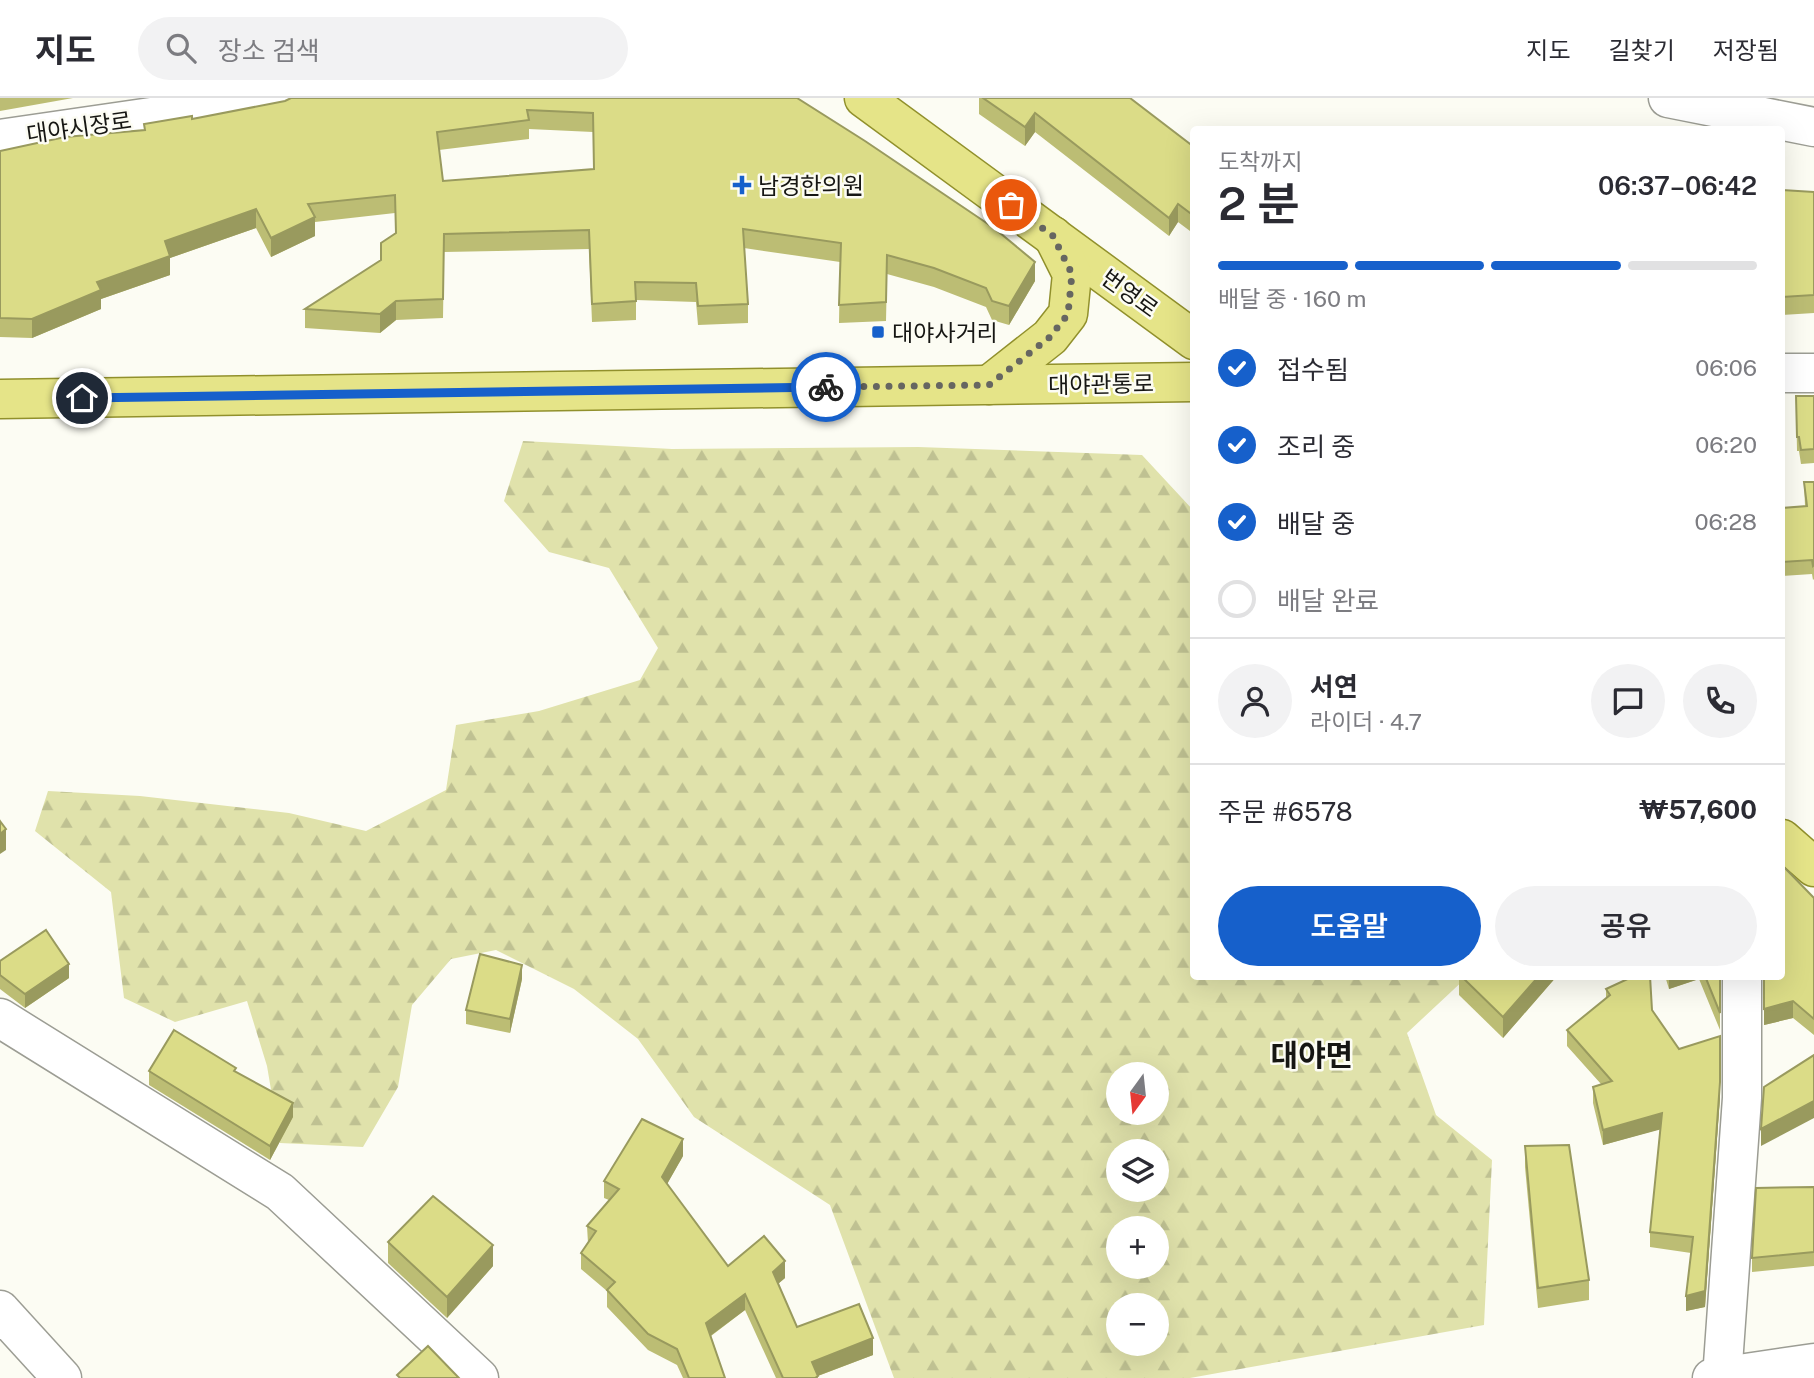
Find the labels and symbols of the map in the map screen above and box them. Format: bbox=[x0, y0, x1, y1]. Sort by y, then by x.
street label: 대야시장로 bbox=[25, 106, 133, 148]
place label: 남경한의원 bbox=[758, 172, 864, 199]
marker: 남경한의원 bbox=[732, 175, 752, 195]
pin bbox=[981, 175, 1041, 235]
street label: 번영로 bbox=[1096, 263, 1164, 323]
place label: 대야사거리 bbox=[892, 319, 998, 346]
marker: 대야사거리 bbox=[870, 324, 886, 340]
courier bbox=[791, 352, 861, 422]
pin bbox=[52, 368, 112, 428]
street label: 대야관통로 bbox=[1048, 370, 1154, 398]
district label: 대야면 bbox=[1271, 1037, 1353, 1073]
north arrow bbox=[1106, 1062, 1169, 1125]

